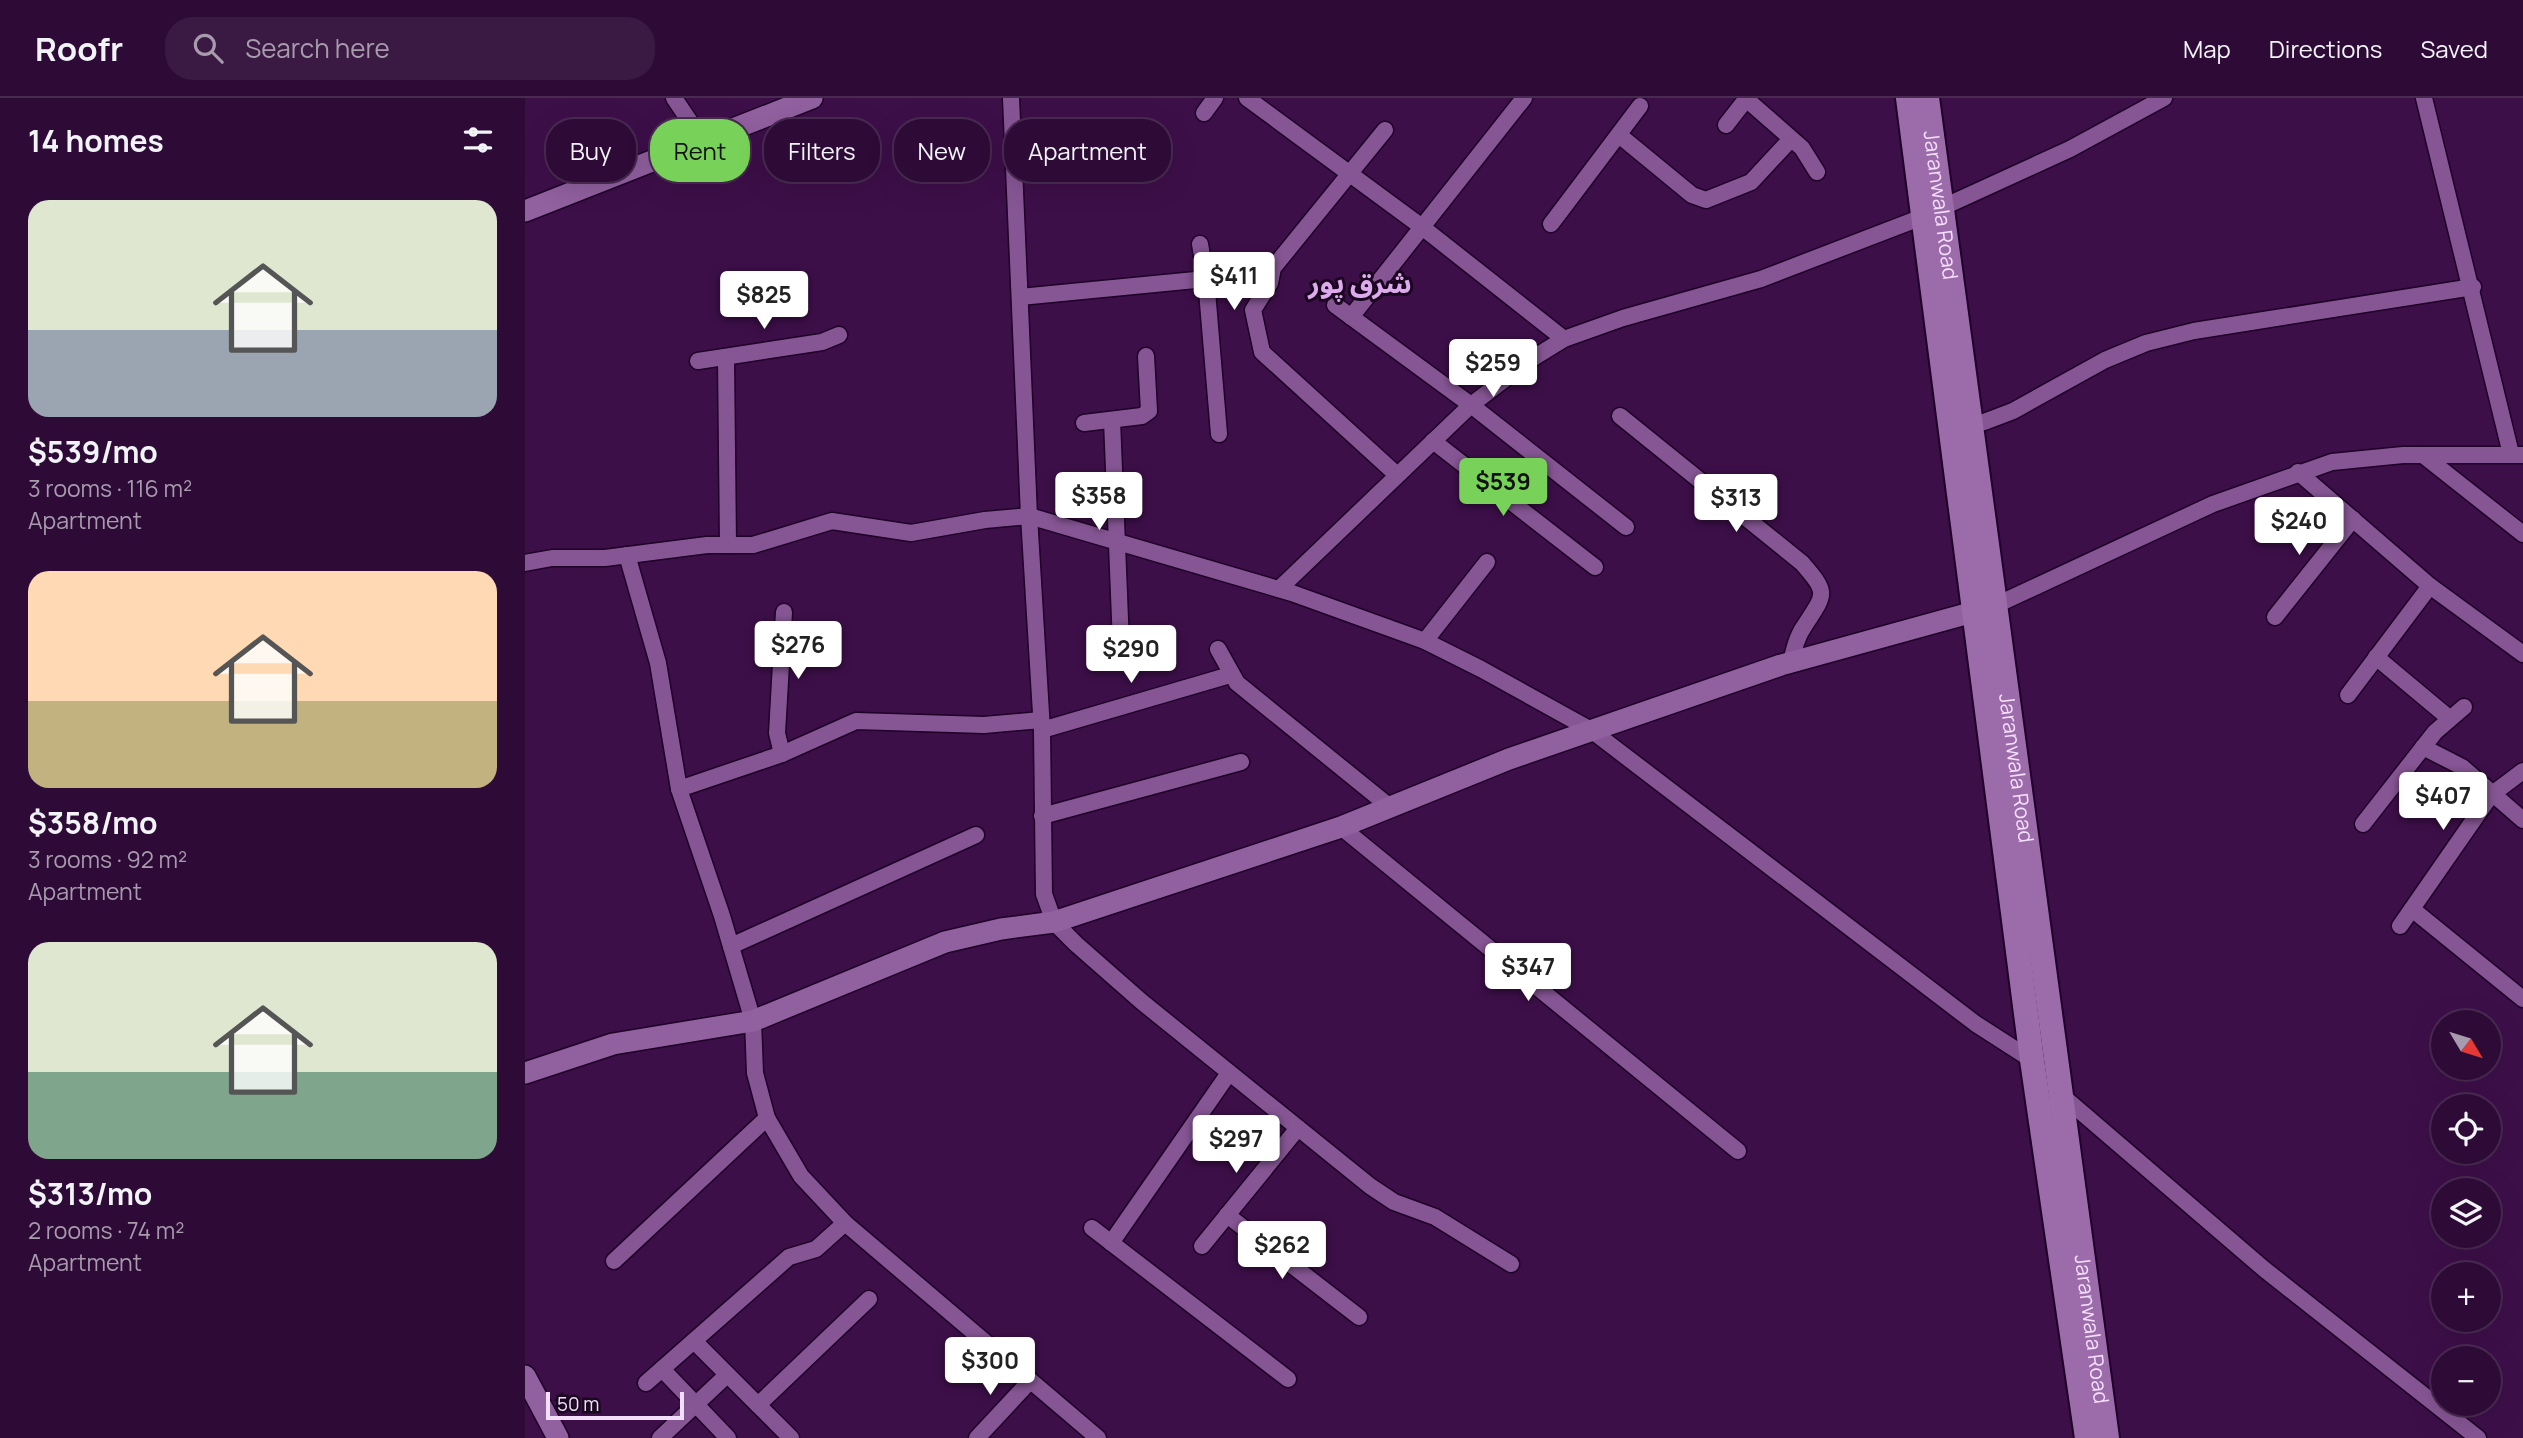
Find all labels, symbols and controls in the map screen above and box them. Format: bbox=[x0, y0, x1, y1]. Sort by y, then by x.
search box bbox=[165, 17, 655, 80]
text: Roofr bbox=[35, 26, 123, 71]
icon: search bbox=[189, 29, 227, 67]
text: Search here bbox=[245, 30, 390, 66]
text: Map bbox=[2183, 32, 2231, 65]
text: Directions bbox=[2269, 32, 2382, 65]
text: Saved bbox=[2420, 32, 2488, 65]
chip: Buy bbox=[546, 119, 636, 182]
chip: Rent bbox=[650, 119, 750, 182]
chip: Filters bbox=[764, 119, 880, 182]
chip: New bbox=[894, 119, 990, 182]
chip: Apartment bbox=[1004, 119, 1171, 182]
text: 14 homes bbox=[28, 120, 164, 161]
icon: filters bbox=[459, 121, 497, 159]
street label: Jaranwala Road bbox=[1917, 129, 1965, 281]
icon: home bbox=[200, 245, 326, 371]
pin: $411 bbox=[1193, 252, 1275, 312]
text: $411 bbox=[1210, 259, 1258, 291]
district label: شرق پور bbox=[1307, 263, 1412, 302]
pin: $825 bbox=[723, 272, 805, 331]
text: $825 bbox=[736, 278, 792, 310]
pin: $259 bbox=[1452, 340, 1534, 399]
text: $259 bbox=[1465, 346, 1521, 378]
text: $539/mo bbox=[28, 431, 158, 472]
pin: $539 bbox=[1462, 458, 1544, 518]
text: $539 bbox=[1475, 465, 1531, 497]
text: 3 rooms · 116 m² bbox=[28, 472, 192, 504]
pin: $358 bbox=[1058, 472, 1140, 532]
pin: $313 bbox=[1695, 474, 1777, 534]
text: $358 bbox=[1071, 479, 1127, 511]
text: $313 bbox=[1710, 481, 1762, 513]
pin: $240 bbox=[2258, 498, 2340, 557]
text: Apartment bbox=[28, 504, 142, 536]
text: $240 bbox=[2271, 504, 2327, 536]
icon: home bbox=[200, 616, 326, 742]
pin: $276 bbox=[757, 622, 839, 681]
pin: $290 bbox=[1090, 626, 1172, 685]
text: $276 bbox=[771, 628, 825, 660]
text: $290 bbox=[1102, 632, 1160, 664]
street label: Jaranwala Road bbox=[1993, 692, 2041, 844]
pin: $407 bbox=[2402, 772, 2484, 832]
text: $407 bbox=[2415, 779, 2471, 811]
text: $358/mo bbox=[28, 802, 158, 843]
text: 3 rooms · 92 m² bbox=[28, 843, 187, 875]
text: Apartment bbox=[28, 875, 142, 907]
pin: $347 bbox=[1487, 944, 1569, 1003]
text: $347 bbox=[1501, 950, 1555, 982]
icon: home bbox=[200, 987, 326, 1113]
north arrow bbox=[2431, 1010, 2501, 1080]
map controls bbox=[2431, 1010, 2501, 1416]
button: locate bbox=[2431, 1094, 2501, 1164]
pin: $297 bbox=[1195, 1116, 1277, 1175]
text: $297 bbox=[1209, 1122, 1263, 1154]
text: $313/mo bbox=[28, 1173, 152, 1214]
button: layers bbox=[2431, 1178, 2501, 1248]
text: 2 rooms · 74 m² bbox=[28, 1214, 184, 1246]
pin: $262 bbox=[1241, 1222, 1323, 1281]
text: $262 bbox=[1254, 1228, 1310, 1260]
text: Apartment bbox=[28, 1246, 142, 1278]
street label: Jaranwala Road bbox=[2068, 1253, 2116, 1405]
button: + bbox=[2431, 1262, 2501, 1332]
pin: $300 bbox=[949, 1338, 1031, 1397]
text: $300 bbox=[961, 1344, 1019, 1376]
button: − bbox=[2431, 1346, 2501, 1416]
scale bar bbox=[546, 1389, 684, 1421]
text: 50 m bbox=[557, 1391, 599, 1417]

